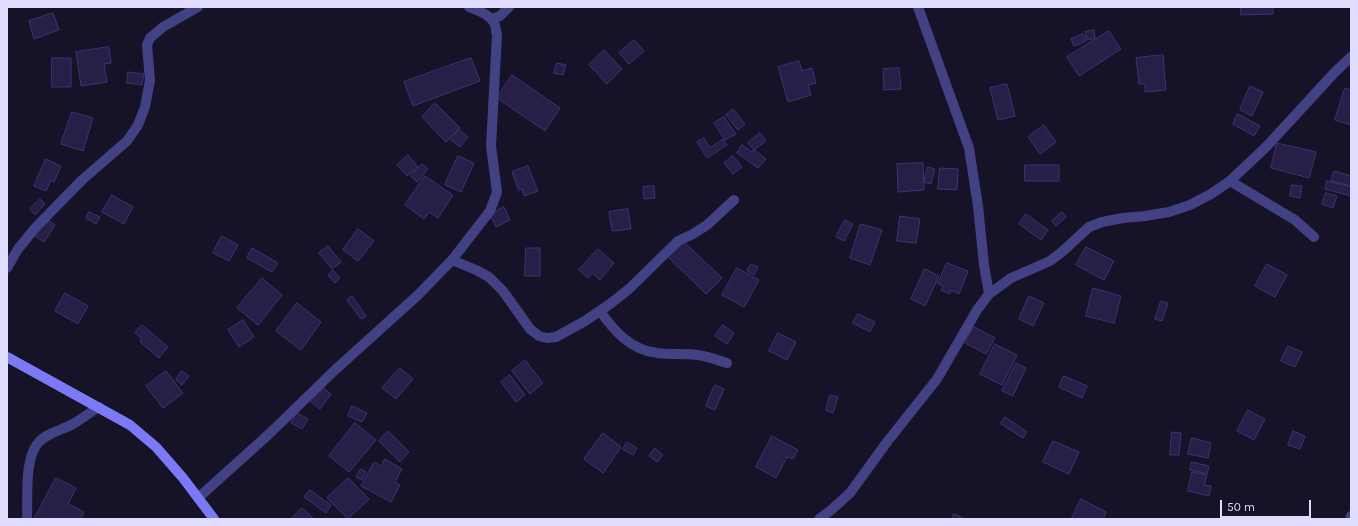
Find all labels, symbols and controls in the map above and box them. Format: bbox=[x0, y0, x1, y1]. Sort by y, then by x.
scale bar bbox=[1222, 492, 1313, 518]
text: 50 m bbox=[1227, 500, 1255, 514]

